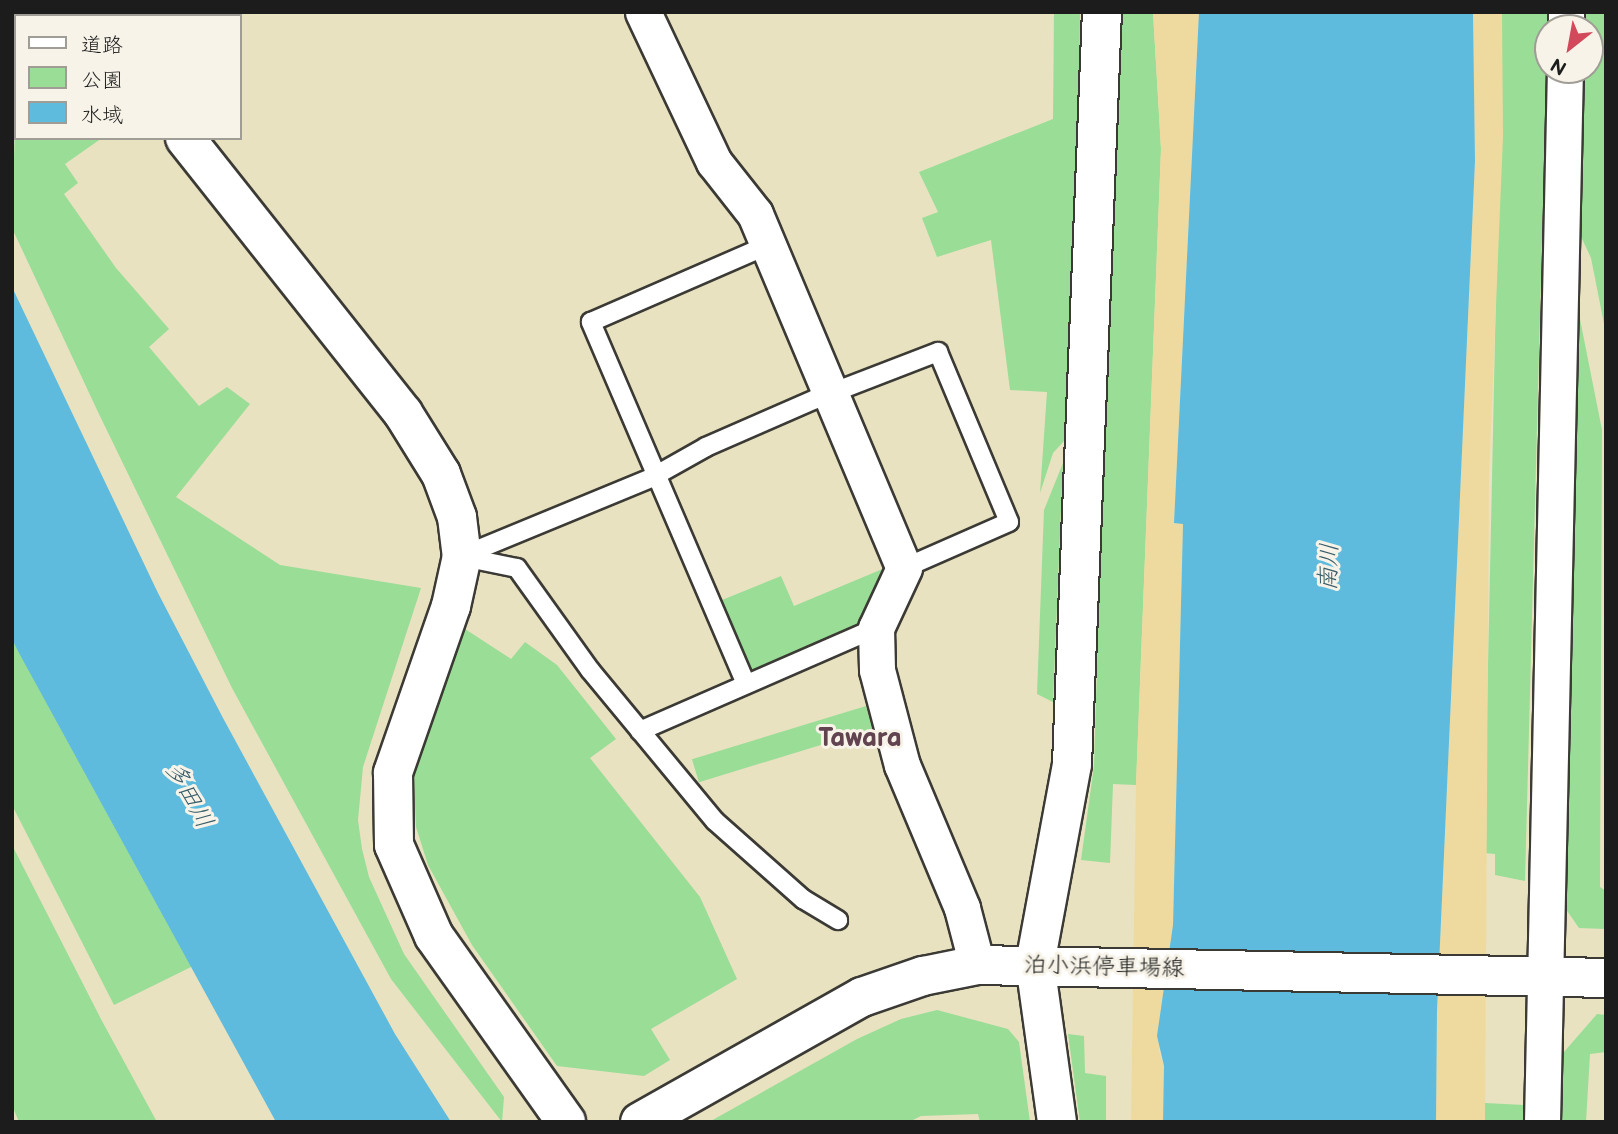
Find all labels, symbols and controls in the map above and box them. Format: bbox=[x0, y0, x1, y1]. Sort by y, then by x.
legend bbox=[14, 14, 242, 140]
north arrow bbox=[1534, 14, 1604, 84]
text: 道路 bbox=[81, 33, 123, 58]
text: N bbox=[1547, 52, 1571, 79]
text: 公園 bbox=[81, 68, 123, 93]
text: 水域 bbox=[81, 103, 123, 128]
water label: 南川 bbox=[1314, 543, 1344, 591]
district label: Tawara bbox=[818, 723, 902, 755]
water label: 多田川 bbox=[159, 757, 219, 833]
street label: 泊小浜停車場線 bbox=[1023, 952, 1185, 982]

